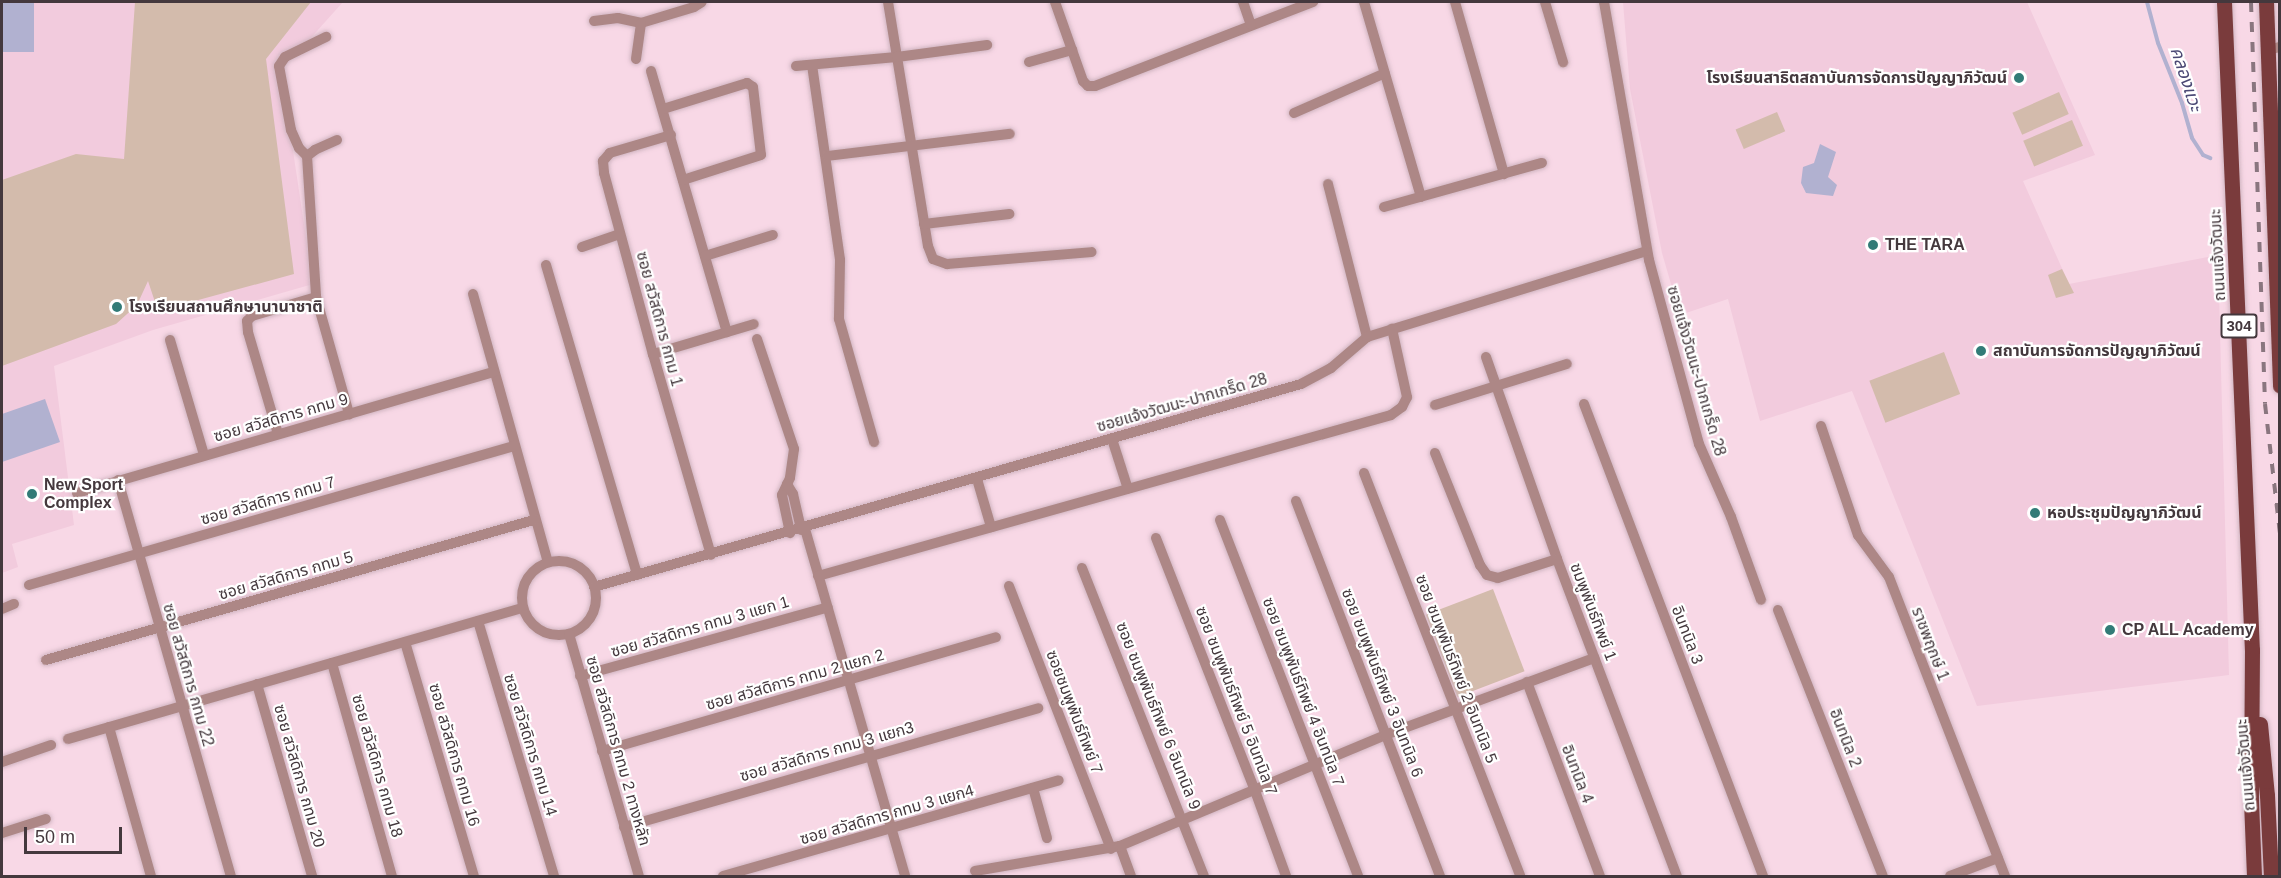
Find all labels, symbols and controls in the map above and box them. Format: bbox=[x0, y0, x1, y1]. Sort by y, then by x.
water label: คลองแวะ bbox=[2165, 44, 2207, 114]
place label: โรงเรียนสาธิตสถาบันการจัดการปัญญาภิวัฒน์ bbox=[1707, 68, 2007, 88]
marker: โรงเรียนสาธิตสถาบันการจัดการปัญญาภิวัฒน์ bbox=[2012, 71, 2026, 85]
street label: ถนนแจ้งวัฒนะ bbox=[2206, 208, 2230, 302]
place label: THE TARA bbox=[1885, 235, 1965, 255]
marker: THE TARA bbox=[1866, 238, 1880, 252]
street label: ซอย สวัสดิการ กทม 1 bbox=[632, 249, 686, 389]
street label: ซอยแจ้งวัฒนะ-ปากเกร็ด 28 bbox=[1662, 284, 1730, 458]
place label: โรงเรียนสถานศึกษานานาชาติ bbox=[129, 297, 323, 317]
marker: โรงเรียนสถานศึกษานานาชาติ bbox=[110, 300, 124, 314]
road number: 304 bbox=[2220, 314, 2258, 338]
place label: สถาบันการจัดการปัญญาภิวัฒน์ bbox=[1993, 341, 2201, 361]
marker: สถาบันการจัดการปัญญาภิวัฒน์ bbox=[1974, 344, 1988, 358]
street label: ซอยแจ้งวัฒนะ-ปากเกร็ด 28 bbox=[1095, 369, 1269, 437]
street label: ซอย สวัสดิการ กทม 9 bbox=[212, 390, 350, 446]
street label: ซอย สวัสดิการ กทม 7 bbox=[199, 473, 337, 529]
place label: New Sport Complex bbox=[44, 475, 123, 513]
marker: New Sport Complex bbox=[25, 487, 39, 501]
place label: หอประชุมปัญญาภิวัฒน์ bbox=[2047, 503, 2201, 523]
marker: หอประชุมปัญญาภิวัฒน์ bbox=[2028, 506, 2042, 520]
street label: ซอย สวัสดิการ กทม 5 bbox=[217, 548, 355, 604]
street label: ชมพูพันธ์ทิพย์ 1 bbox=[1566, 560, 1620, 664]
street label: ซอย ชมพูพันธ์ทิพย์ 2 อินทนิล 5 bbox=[1411, 572, 1501, 766]
street label: ซอย ชมพูพันธ์ทิพย์ 3 อินทนิล 6 bbox=[1337, 586, 1427, 780]
street label: ซอย สวัสดิการ กทม 3 แยก 1 bbox=[609, 592, 791, 662]
street label: ซอย ชมพูพันธ์ทิพย์ 4 อินทนิล 7 bbox=[1258, 595, 1348, 789]
street label: ซอย สวัสดิการ กทม 22 bbox=[158, 601, 218, 749]
street label: อินทนิล 3 bbox=[1667, 603, 1707, 667]
street label: ซอย ชมพูพันธ์ทิพย์ 5 อินทนิล 7 bbox=[1191, 604, 1281, 798]
street label: ราชพฤกษ์ 1 bbox=[1907, 605, 1953, 683]
street label: ซอย ชมพูพันธ์ทิพย์ 6 อินทนิล 9 bbox=[1112, 619, 1204, 813]
place label: CP ALL Academy bbox=[2122, 620, 2255, 640]
marker: CP ALL Academy bbox=[2103, 623, 2117, 637]
street label: ซอย สวัสดิการ กทม 2 แยก 2 bbox=[704, 645, 886, 715]
street label: ซอยชมพูพันธ์ทิพย์ 7 bbox=[1042, 648, 1106, 776]
street label: ซอย สวัสดิการ กทม 2 ทางหลัก bbox=[582, 654, 654, 848]
street label: ซอย สวัสดิการ กทม 14 bbox=[499, 672, 561, 818]
street label: ซอย สวัสดิการ กทม 16 bbox=[424, 681, 484, 829]
street label: ซอย สวัสดิการ กทม 18 bbox=[347, 692, 407, 840]
street label: ซอย สวัสดิการ กทม 20 bbox=[269, 702, 329, 850]
street label: อินทนิล 2 bbox=[1825, 706, 1865, 770]
street label: ซอย สวัสดิการ กทม 3 แยก3 bbox=[738, 718, 916, 786]
street label: ถนนแจ้งวัฒนะ bbox=[2232, 718, 2260, 812]
street label: อินทนิล 4 bbox=[1557, 742, 1597, 806]
street label: ซอย สวัสดิการ กทม 3 แยก4 bbox=[798, 781, 976, 849]
scale bar bbox=[27, 815, 124, 853]
text: 50 m bbox=[35, 827, 75, 847]

